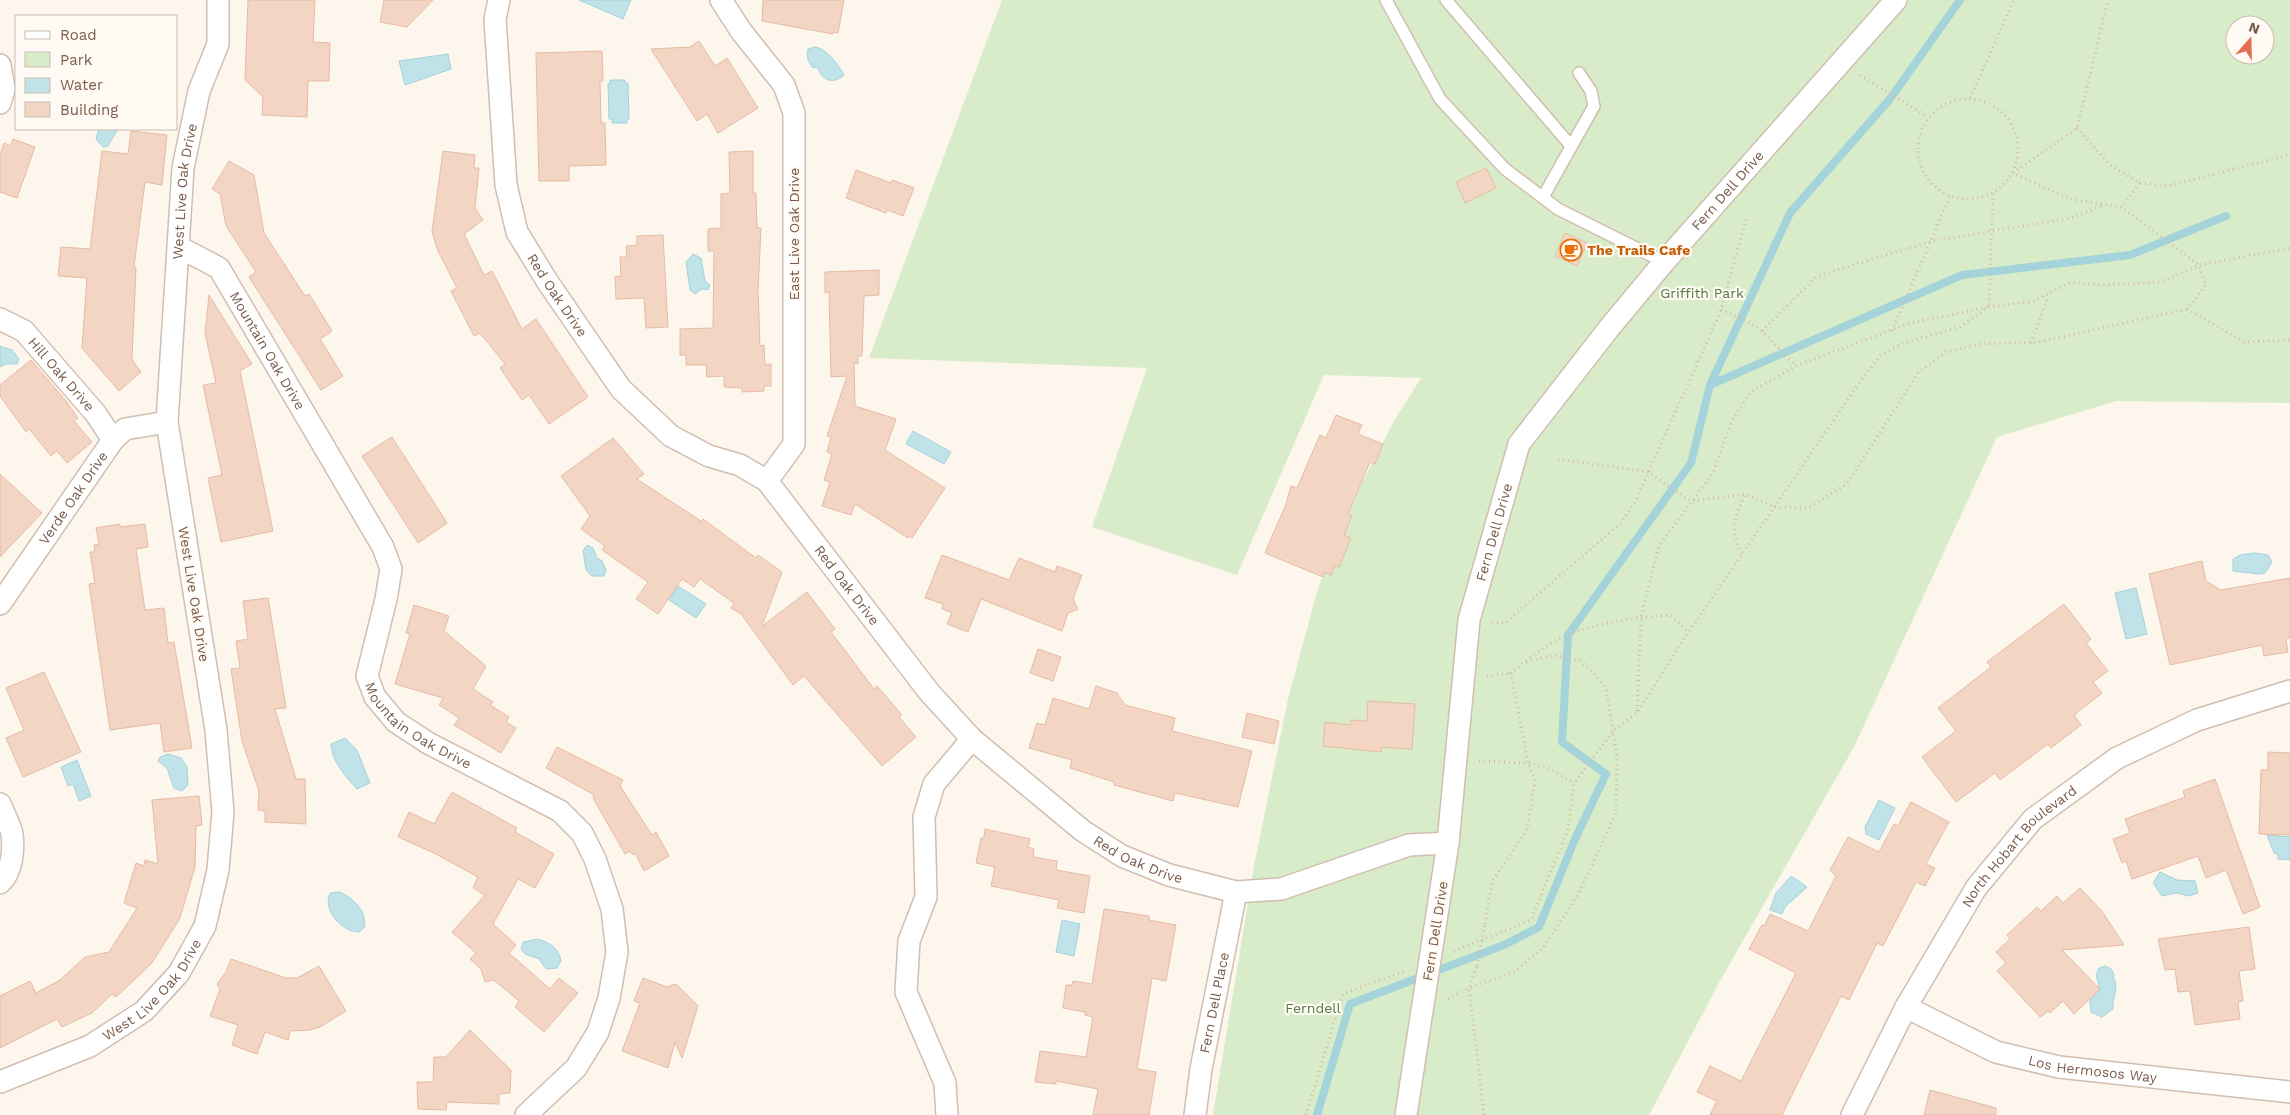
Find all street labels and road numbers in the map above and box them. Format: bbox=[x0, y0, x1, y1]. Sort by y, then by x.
street label: West Live Oak Drive bbox=[169, 122, 200, 260]
street label: Fern Dell Drive bbox=[1688, 147, 1767, 234]
street label: East Live Oak Drive bbox=[786, 168, 802, 300]
street label: Red Oak Drive bbox=[524, 251, 591, 340]
street label: Mountain Oak Drive bbox=[227, 289, 308, 412]
street label: Hill Oak Drive bbox=[25, 334, 98, 414]
street label: Verde Oak Drive bbox=[36, 448, 111, 547]
street label: Fern Dell Drive bbox=[1472, 481, 1515, 583]
street label: West Live Oak Drive bbox=[175, 525, 213, 663]
street label: Red Oak Drive bbox=[811, 542, 883, 628]
street label: Mountain Oak Drive bbox=[362, 680, 474, 772]
street label: North Hobart Boulevard bbox=[1959, 782, 2080, 910]
street label: Red Oak Drive bbox=[1091, 832, 1184, 886]
street label: Fern Dell Drive bbox=[1419, 880, 1451, 982]
street label: West Live Oak Drive bbox=[100, 936, 204, 1044]
street label: Fern Dell Place bbox=[1196, 951, 1232, 1055]
street label: Los Hermosos Way bbox=[2027, 1052, 2159, 1086]

